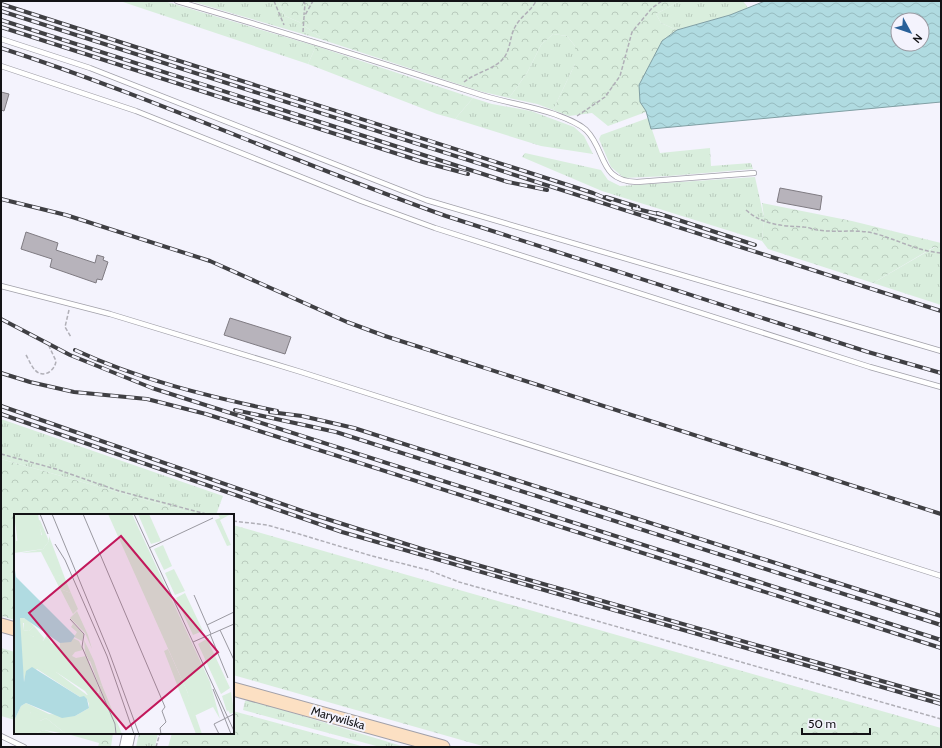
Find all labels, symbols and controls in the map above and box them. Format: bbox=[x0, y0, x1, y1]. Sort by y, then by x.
north arrow bbox=[890, 12, 930, 52]
text: N bbox=[910, 31, 926, 46]
inset map bbox=[14, 514, 234, 734]
street label: Marywilska bbox=[309, 703, 367, 732]
scale bar bbox=[802, 710, 870, 736]
text: 50 m bbox=[808, 716, 836, 731]

